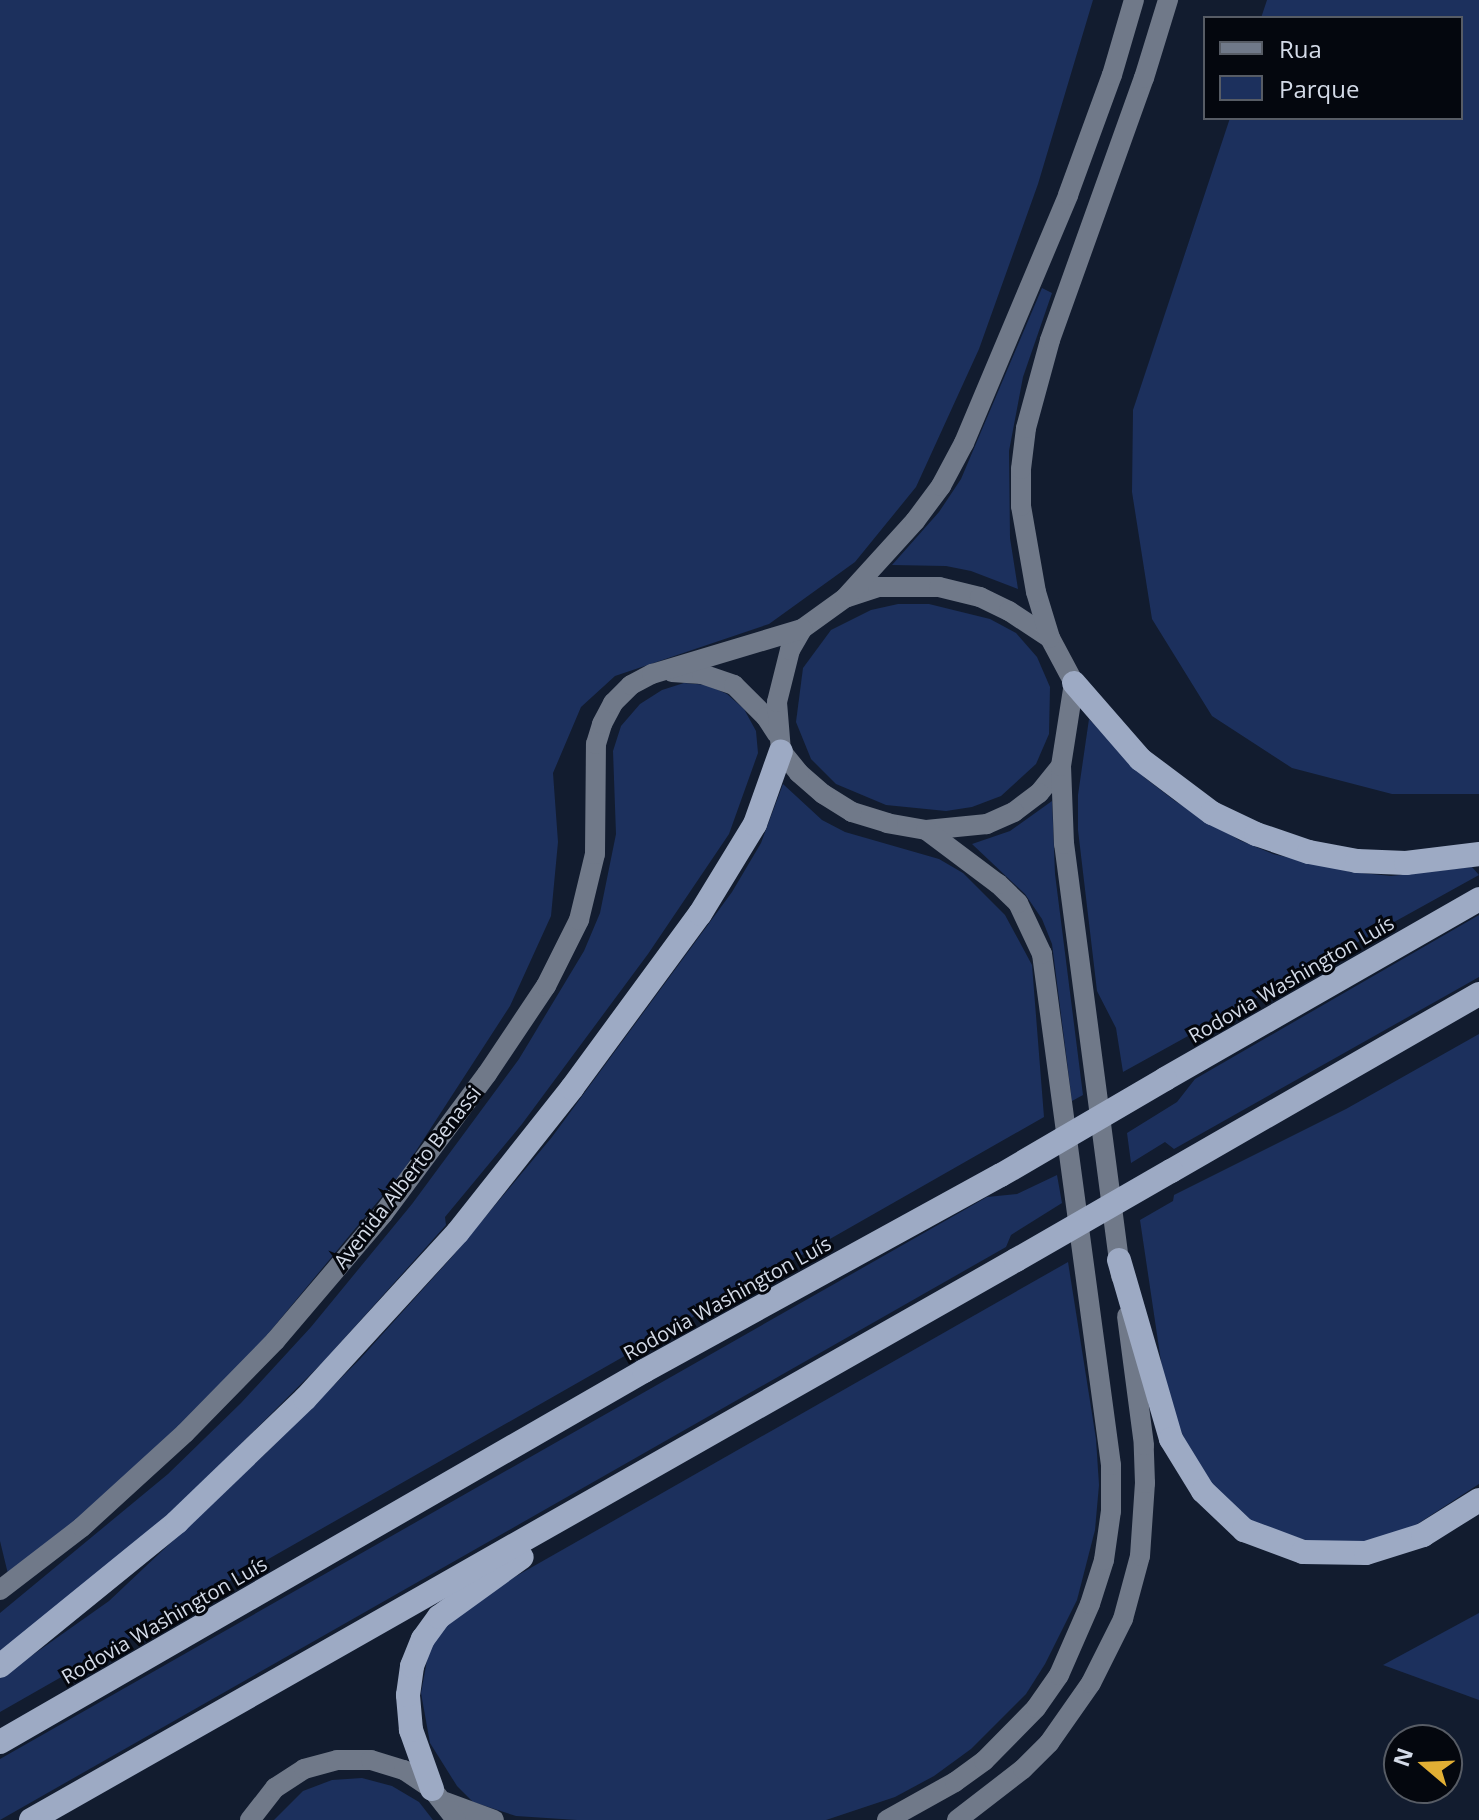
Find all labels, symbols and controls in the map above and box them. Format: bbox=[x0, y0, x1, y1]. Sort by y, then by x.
legend bbox=[1203, 16, 1463, 120]
text: Rua bbox=[1279, 32, 1322, 65]
text: Parque bbox=[1279, 72, 1359, 105]
street label: Rodovia Washington Luís bbox=[1184, 910, 1398, 1048]
street label: Avenida Alberto Benassi bbox=[328, 1081, 486, 1273]
street label: Rodovia Washington Luís bbox=[619, 1231, 835, 1365]
street label: Rodovia Washington Luís bbox=[57, 1551, 271, 1689]
north arrow bbox=[1383, 1724, 1463, 1804]
text: N bbox=[1385, 1744, 1419, 1770]

